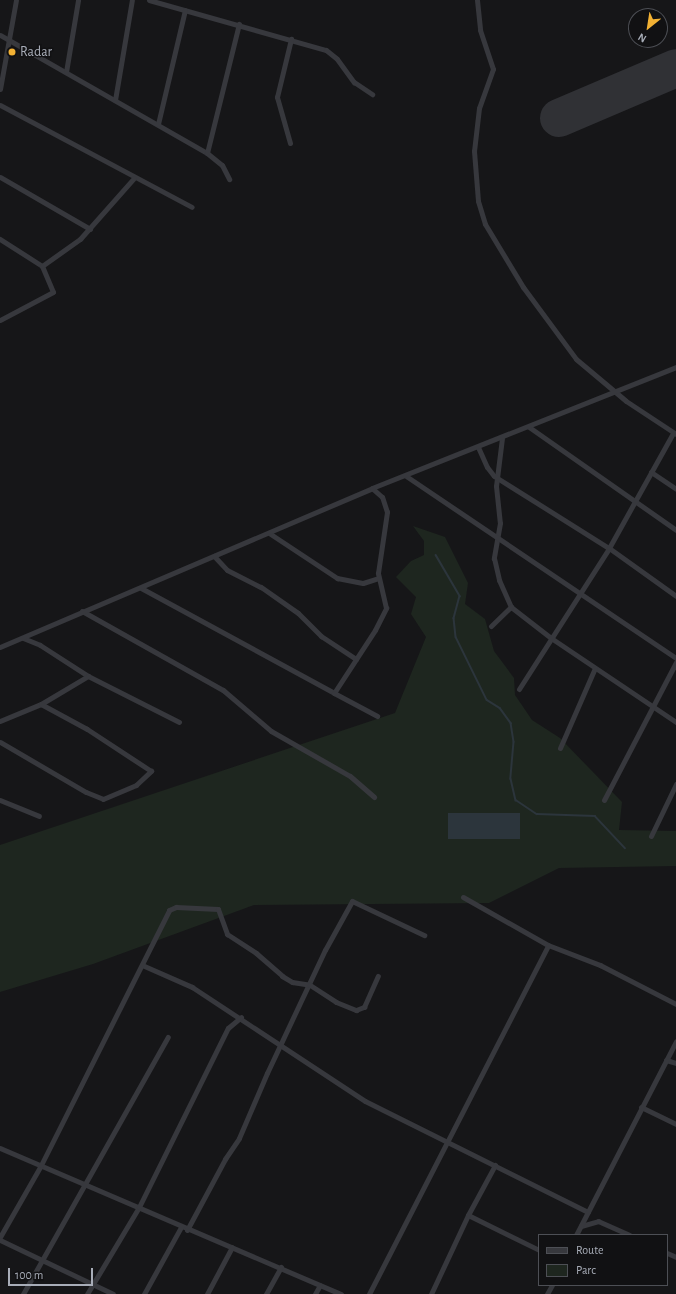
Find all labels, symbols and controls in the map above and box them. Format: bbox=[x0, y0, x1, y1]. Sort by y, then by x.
north arrow bbox=[628, 8, 668, 48]
text: N bbox=[636, 31, 648, 45]
place label: Radar bbox=[20, 44, 52, 60]
marker: Radar bbox=[7, 47, 17, 57]
legend bbox=[538, 1234, 668, 1286]
text: Route bbox=[576, 1244, 603, 1256]
scale bar bbox=[10, 1260, 95, 1286]
text: Parc bbox=[576, 1264, 596, 1276]
text: 100 m bbox=[15, 1269, 43, 1281]

